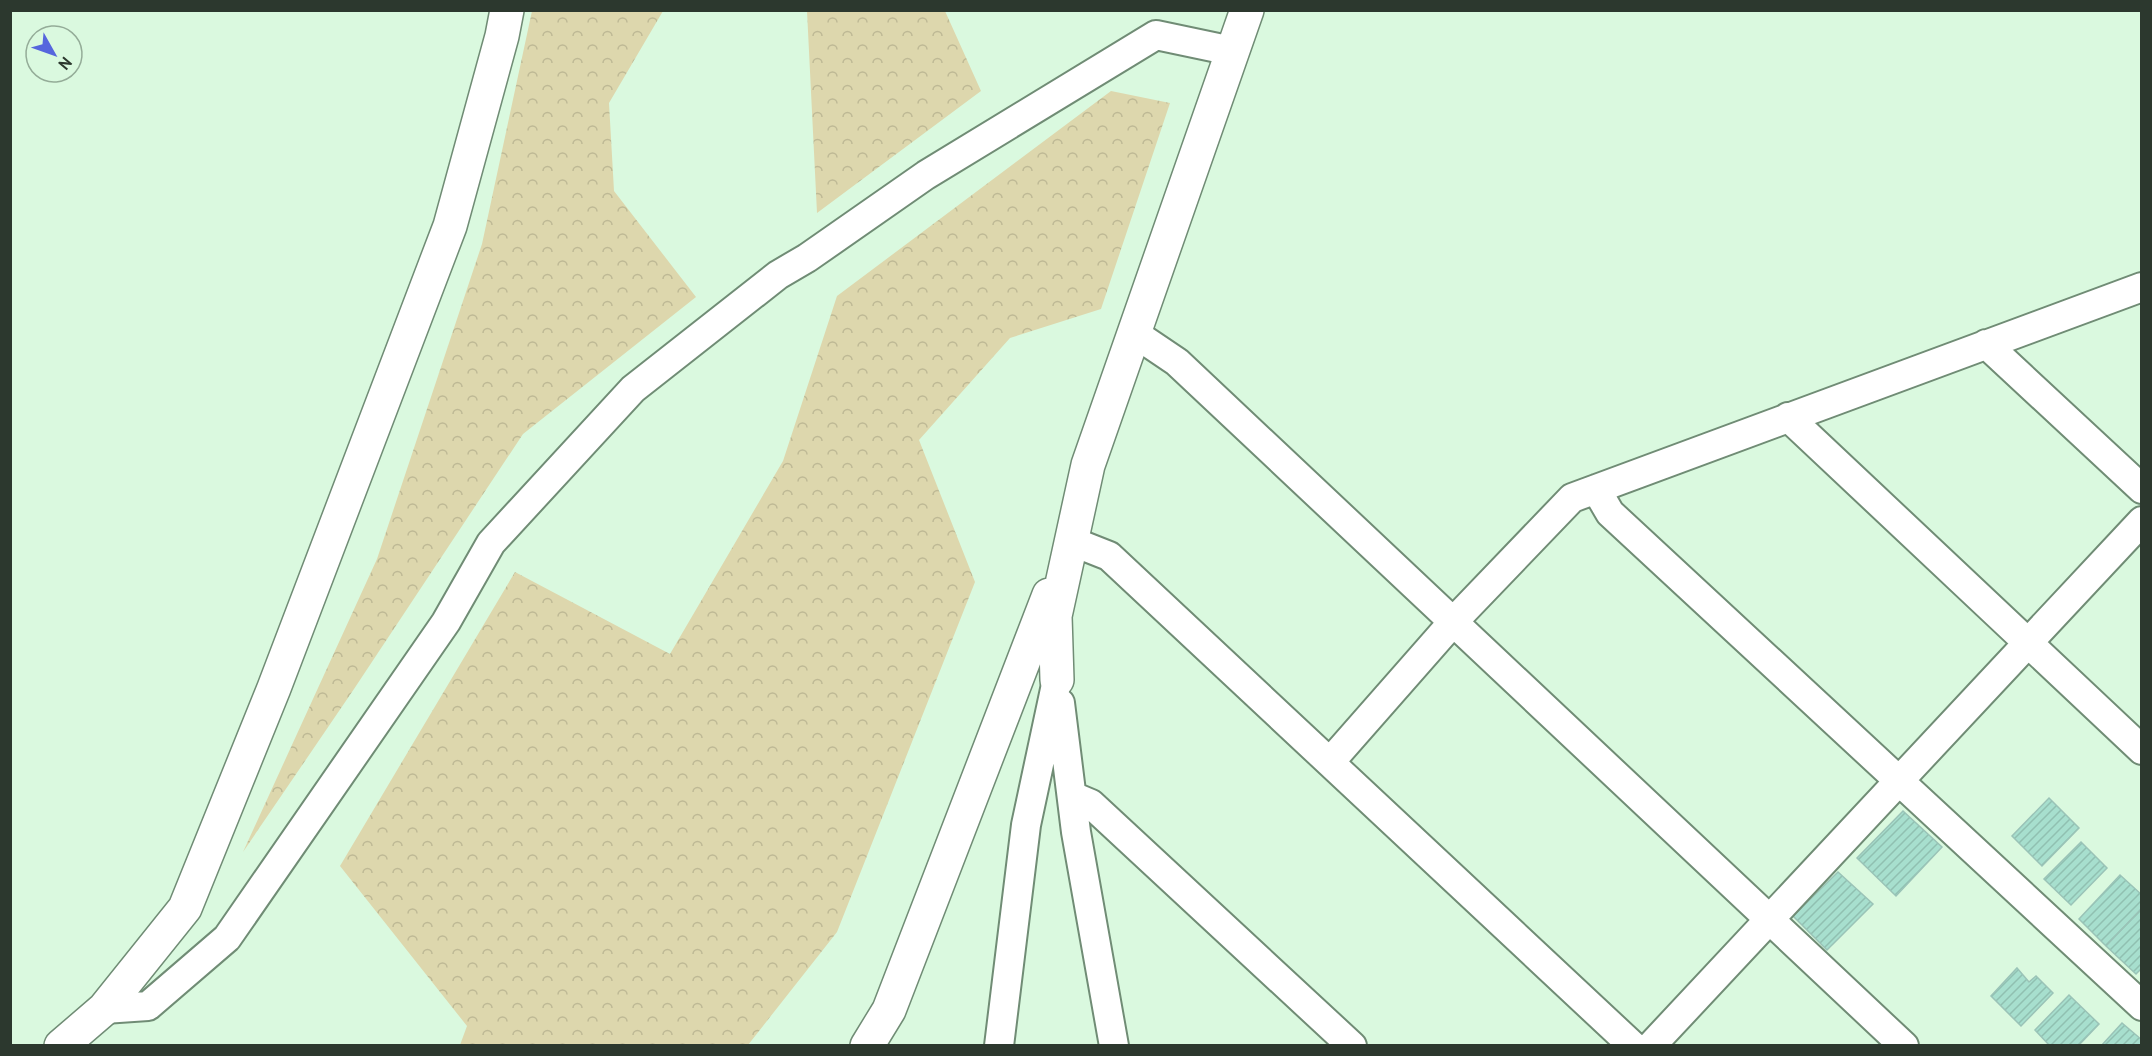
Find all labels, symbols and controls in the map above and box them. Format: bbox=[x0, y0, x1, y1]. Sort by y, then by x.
north arrow bbox=[24, 24, 84, 84]
text: N bbox=[54, 53, 77, 74]

